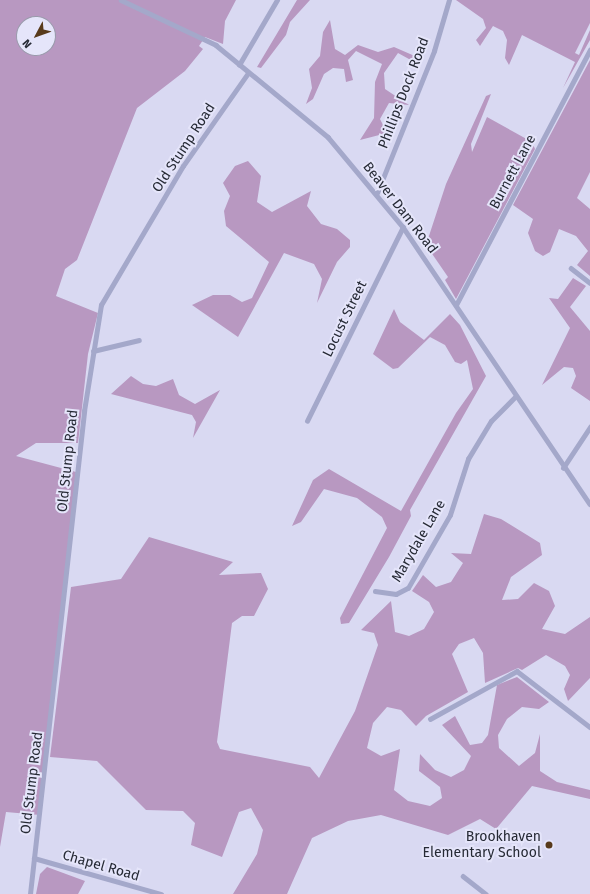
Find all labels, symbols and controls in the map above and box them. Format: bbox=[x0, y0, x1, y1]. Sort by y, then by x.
north arrow bbox=[16, 16, 56, 56]
street label: Phillips Dock Road bbox=[375, 35, 433, 151]
text: N bbox=[20, 37, 35, 51]
street label: Old Stump Road bbox=[149, 100, 219, 196]
street label: Burnett Lane bbox=[486, 132, 540, 212]
street label: Beaver Dam Road bbox=[359, 159, 441, 257]
street label: Locust Street bbox=[319, 278, 371, 360]
street label: Old Stump Road bbox=[54, 409, 82, 513]
street label: Marydale Lane bbox=[389, 497, 449, 585]
street label: Old Stump Road bbox=[17, 731, 47, 835]
place label: Brookhaven Elementary School bbox=[423, 829, 541, 862]
marker: Brookhaven Elementary School bbox=[544, 840, 554, 850]
street label: Chapel Road bbox=[60, 847, 142, 885]

